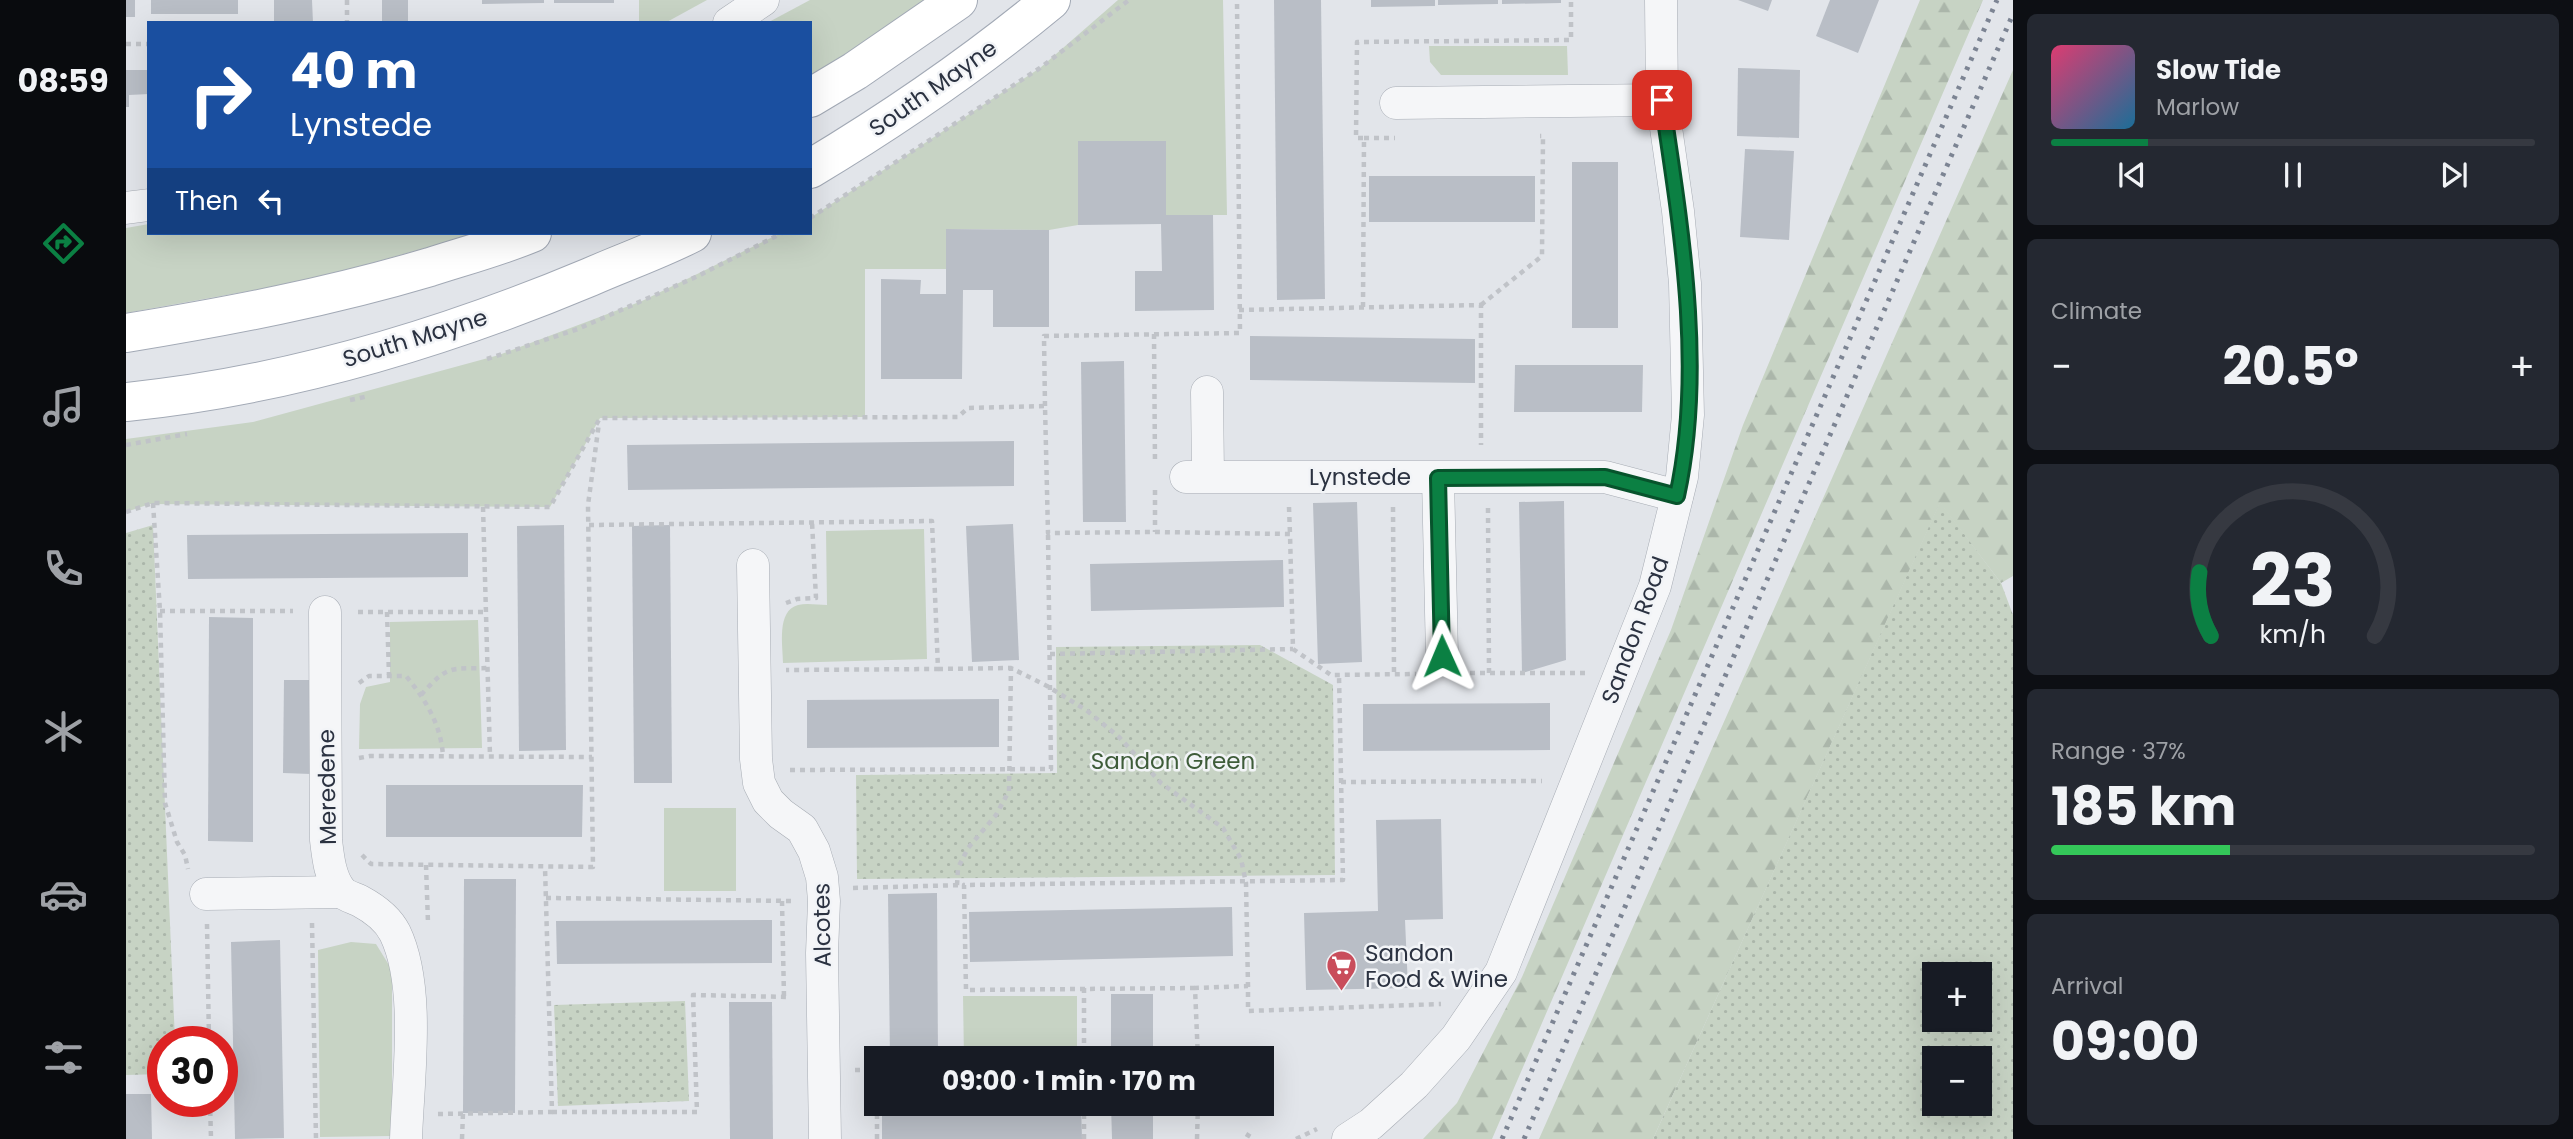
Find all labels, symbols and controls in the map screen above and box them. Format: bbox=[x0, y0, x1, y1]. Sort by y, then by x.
street label: South Mayne bbox=[863, 32, 1003, 144]
text: 40 m bbox=[290, 37, 417, 105]
icon: right bbox=[175, 49, 266, 140]
text: Slow Tide bbox=[2156, 52, 2281, 88]
text: 08:59 bbox=[17, 58, 109, 103]
pin bbox=[1632, 70, 1692, 130]
icon: arrive bbox=[1643, 81, 1681, 119]
text: Marlow bbox=[2156, 91, 2239, 123]
text: Lynstede bbox=[290, 102, 432, 147]
icon: previous bbox=[2113, 156, 2151, 194]
icon: pause bbox=[2274, 156, 2312, 194]
icon: next bbox=[2435, 156, 2473, 194]
icon: left bbox=[252, 182, 290, 220]
text: Then bbox=[175, 183, 238, 219]
icon: directions bbox=[39, 219, 88, 268]
text: Climate bbox=[2051, 295, 2142, 327]
street label: South Mayne bbox=[339, 301, 491, 375]
text: 20.5° bbox=[2222, 330, 2359, 403]
text: − bbox=[2051, 340, 2072, 393]
text: + bbox=[2509, 340, 2535, 393]
icon: music bbox=[39, 382, 88, 431]
street label: Lynstede bbox=[1309, 461, 1411, 493]
text: 23 bbox=[2250, 530, 2336, 631]
icon: phone bbox=[39, 544, 88, 593]
street label: Sandon Road bbox=[1594, 552, 1676, 708]
text: km/h bbox=[2260, 616, 2326, 651]
position arrow bbox=[1405, 619, 1479, 693]
icon: climate bbox=[39, 707, 88, 756]
street label: Meredene bbox=[310, 729, 344, 845]
text: Range · 37% bbox=[2051, 735, 2186, 767]
park label: Sandon Green bbox=[1091, 745, 1255, 777]
text: 185 km bbox=[2051, 770, 2236, 843]
icon: car bbox=[39, 870, 88, 919]
street label: Alcotes bbox=[805, 882, 839, 968]
place label: Sandon Food & Wine bbox=[1365, 937, 1508, 995]
supermarket icon: Sandon Food & Wine bbox=[1325, 949, 1359, 993]
map controls bbox=[1922, 962, 1992, 1116]
button: + bbox=[1922, 962, 1992, 1032]
text: Arrival bbox=[2051, 970, 2123, 1002]
text: 09:00 bbox=[2051, 1005, 2199, 1078]
speed limit sign: 30 bbox=[147, 1026, 238, 1117]
icon: filters bbox=[39, 1033, 88, 1082]
button: − bbox=[1922, 1046, 1992, 1116]
text: 09:00 · 1 min · 170 m bbox=[942, 1063, 1196, 1099]

